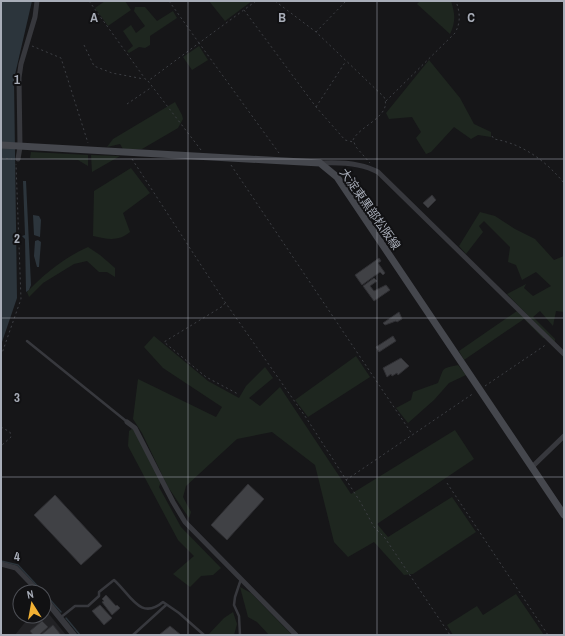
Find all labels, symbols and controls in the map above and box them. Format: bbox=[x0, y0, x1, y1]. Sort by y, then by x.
text: A bbox=[90, 9, 98, 26]
text: B bbox=[278, 9, 286, 26]
text: C bbox=[467, 9, 475, 26]
text: 1 bbox=[14, 71, 20, 88]
street label: 大淀東黒部松阪線 bbox=[336, 165, 404, 253]
text: 2 bbox=[14, 230, 20, 247]
text: 3 bbox=[14, 389, 20, 406]
text: 4 bbox=[14, 548, 20, 565]
north arrow bbox=[12, 584, 52, 624]
text: N bbox=[26, 587, 35, 602]

